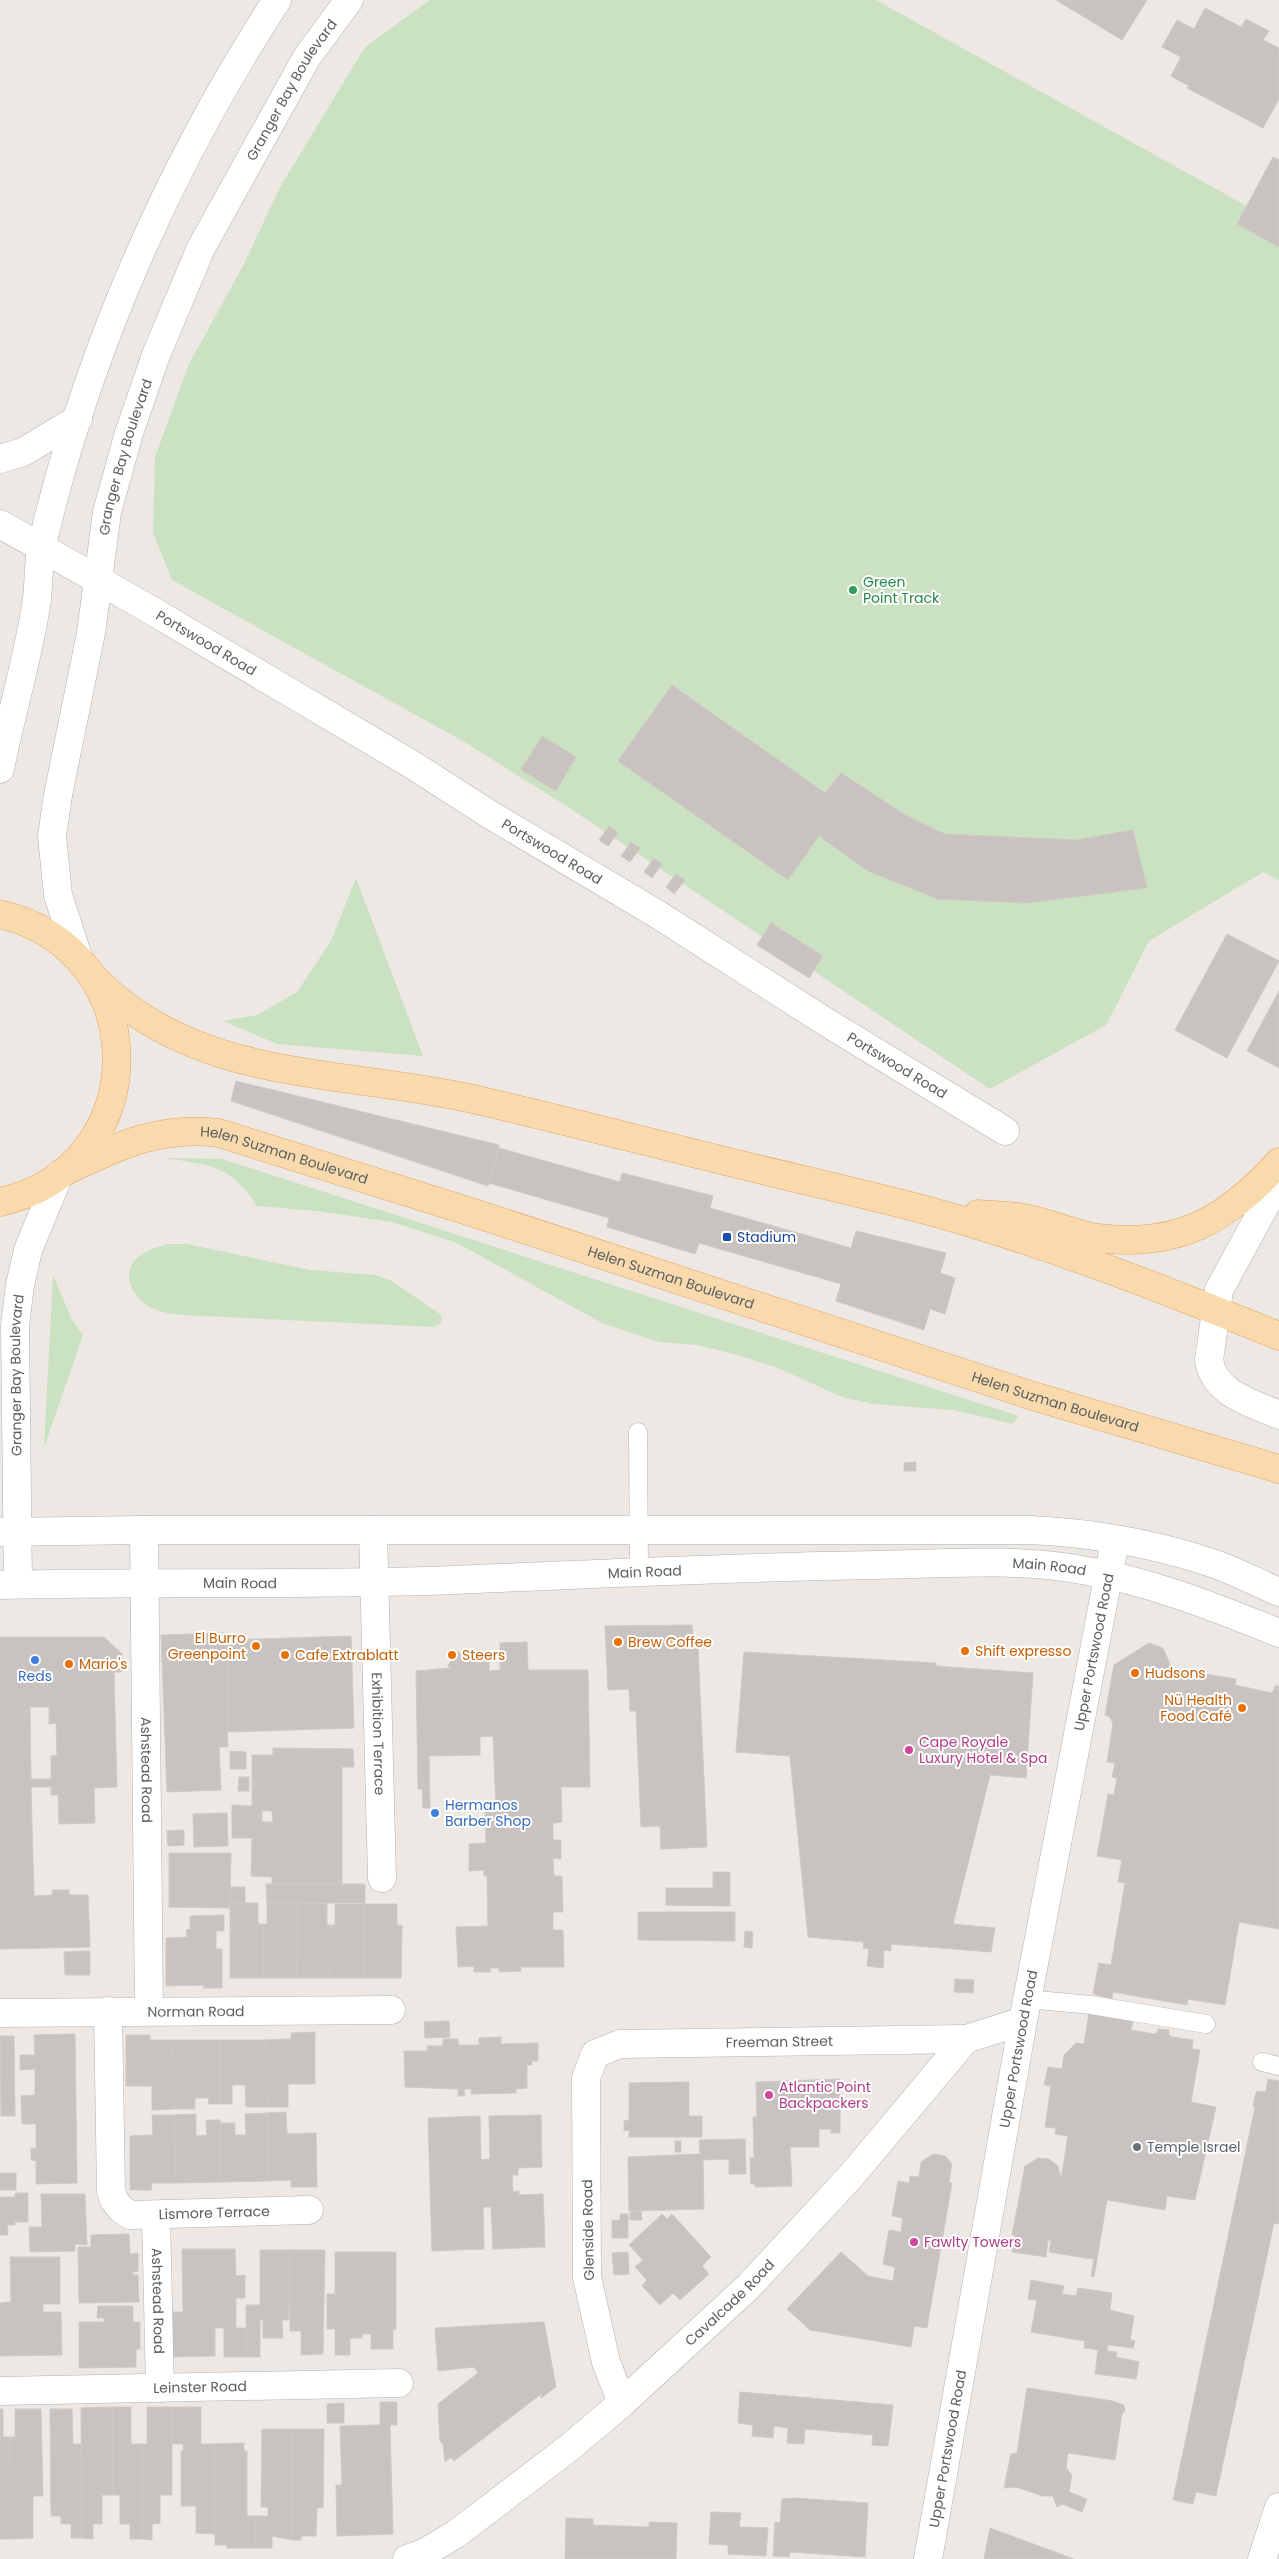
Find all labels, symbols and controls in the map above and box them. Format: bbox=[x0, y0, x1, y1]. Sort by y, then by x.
street label: Granger Bay Boulevard bbox=[241, 15, 342, 165]
street label: Granger Bay Boulevard bbox=[94, 376, 157, 536]
place label: Green Point Track bbox=[863, 572, 940, 608]
marker: Green Point Track bbox=[847, 584, 859, 596]
street label: Portswood Road bbox=[152, 605, 260, 680]
street label: Portswood Road bbox=[498, 814, 606, 889]
street label: Portswood Road bbox=[843, 1027, 951, 1103]
street label: Helen Suzman Boulevard bbox=[200, 1121, 370, 1189]
place label: Stadium bbox=[737, 1227, 796, 1247]
marker: Stadium bbox=[721, 1231, 733, 1243]
street label: Helen Suzman Boulevard bbox=[585, 1241, 757, 1314]
street label: Granger Bay Boulevard bbox=[5, 1293, 29, 1456]
street label: Helen Suzman Boulevard bbox=[969, 1367, 1141, 1437]
street label: Main Road bbox=[1012, 1553, 1088, 1581]
street label: Main Road bbox=[607, 1560, 682, 1583]
street label: Upper Portswood Road bbox=[1069, 1572, 1119, 1732]
street label: Main Road bbox=[203, 1573, 277, 1593]
place label: El Burro Greenpoint bbox=[168, 1628, 246, 1664]
place label: Brew Coffee bbox=[628, 1632, 712, 1652]
marker: Brew Coffee bbox=[612, 1636, 624, 1648]
marker: El Burro Greenpoint bbox=[250, 1640, 262, 1652]
place label: Shift expresso bbox=[975, 1641, 1071, 1661]
place label: Cafe Extrablatt bbox=[295, 1645, 399, 1665]
place label: Steers bbox=[462, 1645, 505, 1665]
marker: Shift expresso bbox=[959, 1645, 971, 1657]
marker: Cafe Extrablatt bbox=[279, 1649, 291, 1661]
marker: Steers bbox=[446, 1649, 458, 1661]
marker: Reds bbox=[29, 1654, 41, 1666]
place label: Mario's bbox=[79, 1654, 128, 1674]
marker: Mario's bbox=[63, 1658, 75, 1670]
place label: Hudsons bbox=[1145, 1663, 1206, 1683]
place label: Reds bbox=[18, 1666, 52, 1686]
marker: Hudsons bbox=[1129, 1667, 1141, 1679]
street label: Exhibition Terrace bbox=[367, 1672, 390, 1796]
place label: Nü Health Food Café bbox=[1160, 1690, 1232, 1726]
marker: Nü Health Food Café bbox=[1236, 1702, 1248, 1714]
street label: Ashstead Road bbox=[136, 1717, 157, 1823]
place label: Cape Royale Luxury Hotel & Spa bbox=[919, 1732, 1047, 1768]
marker: Cape Royale Luxury Hotel & Spa bbox=[903, 1744, 915, 1756]
place label: Hermanos Barber Shop bbox=[445, 1795, 531, 1831]
marker: Hermanos Barber Shop bbox=[429, 1807, 441, 1819]
street label: Upper Portswood Road bbox=[994, 1968, 1043, 2129]
street label: Norman Road bbox=[147, 2001, 245, 2022]
street label: Freeman Street bbox=[726, 2031, 833, 2052]
place label: Atlantic Point Backpackers bbox=[779, 2077, 871, 2113]
marker: Atlantic Point Backpackers bbox=[763, 2089, 775, 2101]
place label: Temple Israel bbox=[1147, 2137, 1241, 2157]
marker: Temple Israel bbox=[1131, 2141, 1143, 2153]
street label: Glenside Road bbox=[577, 2179, 599, 2281]
street label: Lismore Terrace bbox=[158, 2201, 270, 2224]
place label: Fawlty Towers bbox=[924, 2232, 1021, 2252]
marker: Fawlty Towers bbox=[908, 2236, 920, 2248]
street label: Ashstead Road bbox=[147, 2248, 169, 2354]
street label: Cavalcade Road bbox=[680, 2255, 779, 2350]
street label: Upper Portswood Road bbox=[924, 2368, 971, 2529]
street label: Leinster Road bbox=[153, 2376, 247, 2398]

